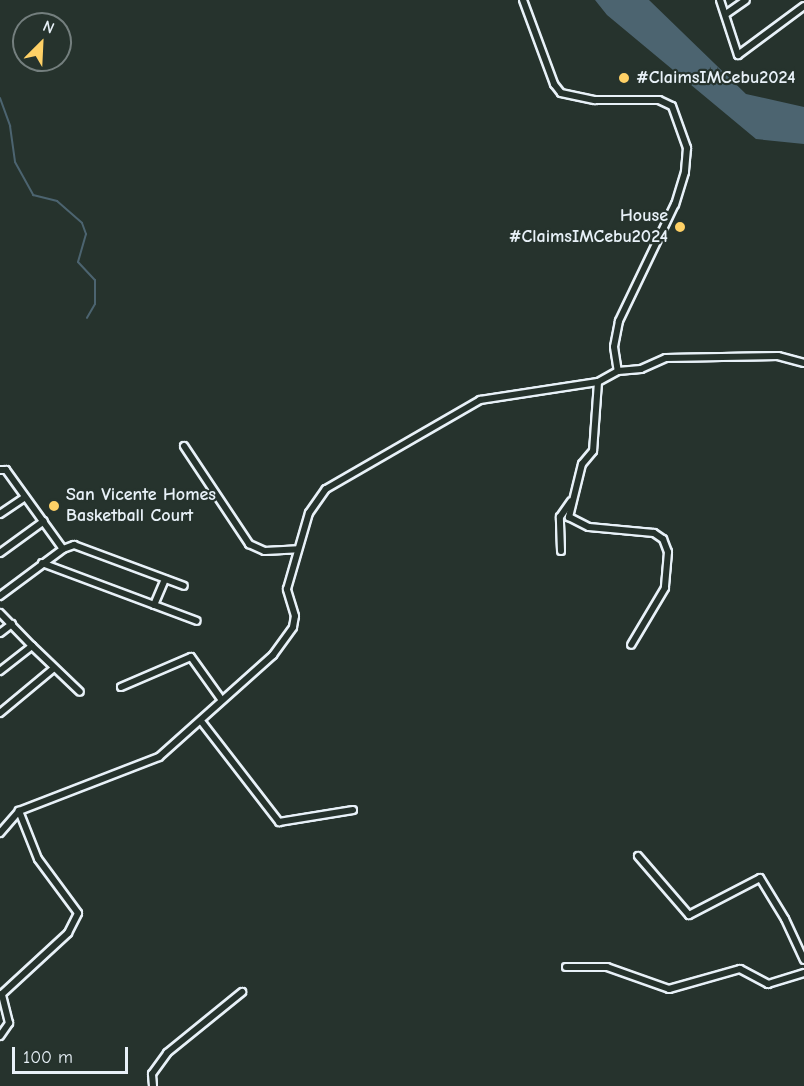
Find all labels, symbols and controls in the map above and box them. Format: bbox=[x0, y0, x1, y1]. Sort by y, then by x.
north arrow bbox=[12, 12, 72, 72]
text: N bbox=[40, 17, 57, 38]
place label: #ClaimsIMCebu2024 bbox=[636, 67, 795, 89]
marker: #ClaimsIMCebu2024 bbox=[617, 71, 631, 85]
place label: House #ClaimsIMCebu2024 bbox=[509, 206, 668, 248]
marker: House #ClaimsIMCebu2024 bbox=[673, 220, 687, 234]
place label: San Vicente Homes Basketball Court bbox=[66, 485, 216, 528]
marker: San Vicente Homes Basketball Court bbox=[47, 499, 61, 513]
scale bar bbox=[15, 1035, 130, 1073]
text: 100 m bbox=[23, 1047, 73, 1068]

